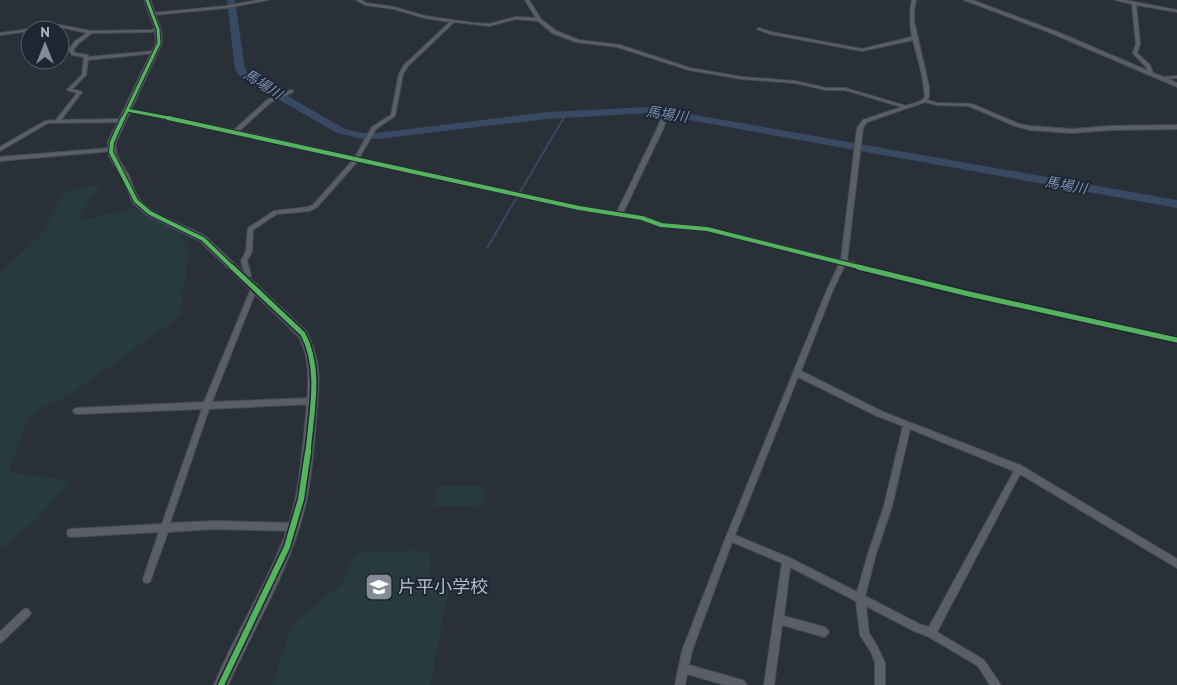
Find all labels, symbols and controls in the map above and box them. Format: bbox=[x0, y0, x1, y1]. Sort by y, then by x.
north arrow bbox=[20, 20, 70, 70]
text: N bbox=[40, 23, 50, 41]
water label: 馬場川 bbox=[240, 65, 287, 104]
water label: 馬場川 bbox=[645, 102, 691, 126]
water label: 馬場川 bbox=[1044, 172, 1090, 198]
school or university icon: 片平小学校 bbox=[364, 572, 394, 602]
place label: 片平小学校 bbox=[398, 575, 488, 598]

